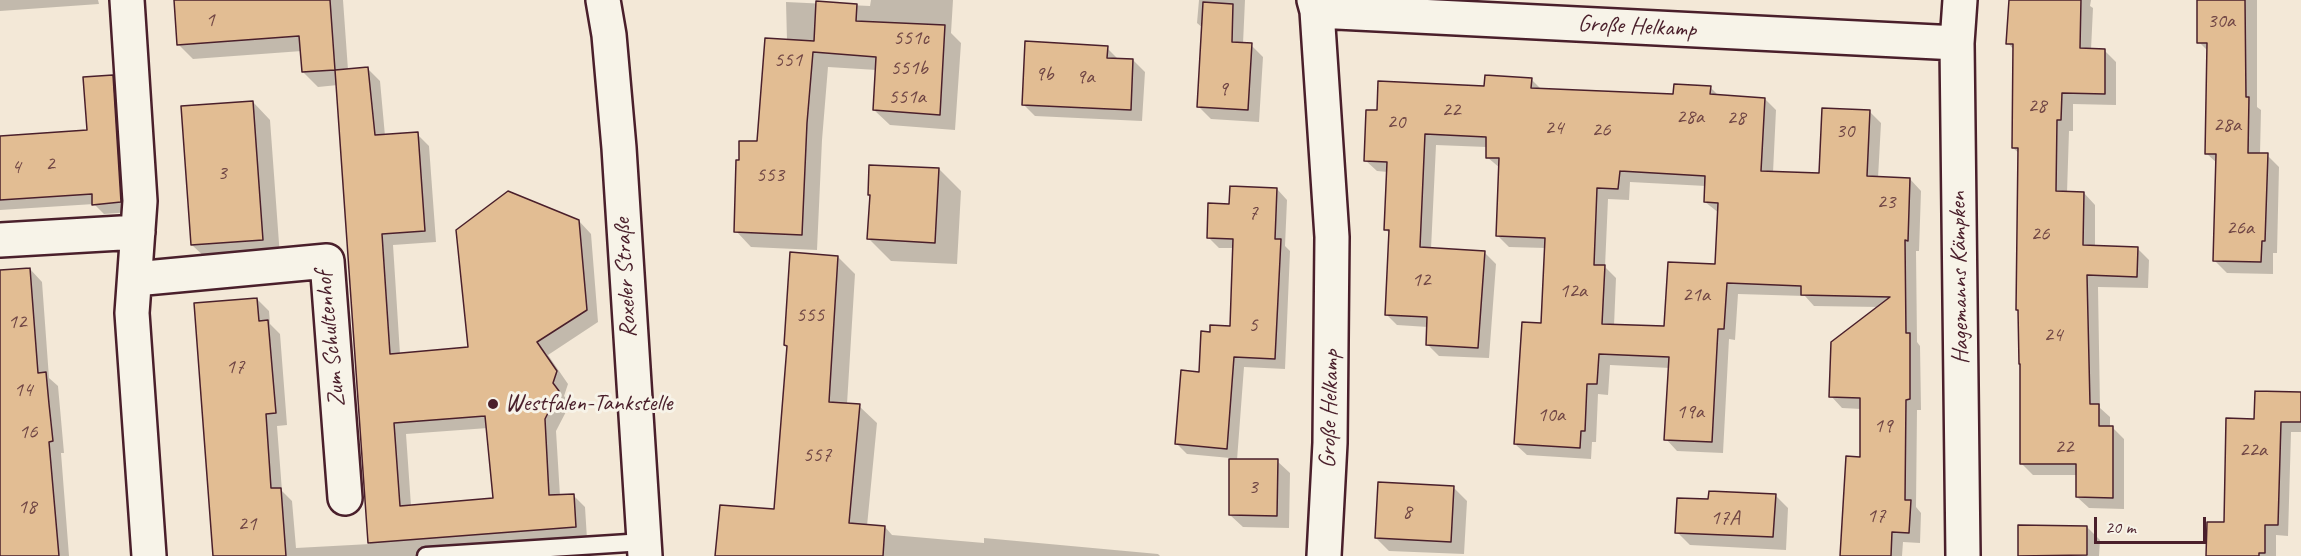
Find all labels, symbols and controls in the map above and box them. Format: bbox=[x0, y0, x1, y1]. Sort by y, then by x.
house number: 1 bbox=[205, 7, 215, 33]
house number: 30a bbox=[2207, 8, 2235, 34]
street label: Große Helkamp bbox=[1577, 10, 1697, 44]
house number: 551c bbox=[893, 25, 929, 51]
house number: 551 bbox=[774, 47, 802, 73]
house number: 551b bbox=[890, 55, 928, 81]
house number: 9b bbox=[1035, 61, 1053, 87]
house number: 9a bbox=[1076, 64, 1094, 90]
house number: 9 bbox=[1218, 76, 1228, 102]
house number: 551a bbox=[888, 84, 926, 110]
house number: 28 bbox=[2028, 93, 2046, 119]
house number: 22 bbox=[1442, 97, 1460, 123]
house number: 28a bbox=[1676, 104, 1704, 130]
house number: 28 bbox=[1727, 105, 1745, 131]
house number: 20 bbox=[1387, 109, 1405, 135]
house number: 28a bbox=[2213, 112, 2241, 138]
house number: 24 bbox=[1545, 115, 1563, 141]
house number: 26 bbox=[1592, 117, 1610, 143]
house number: 30 bbox=[1836, 118, 1854, 144]
house number: 2 bbox=[45, 151, 55, 177]
house number: 4 bbox=[11, 154, 21, 180]
house number: 3 bbox=[217, 160, 227, 186]
house number: 553 bbox=[756, 162, 784, 188]
house number: 23 bbox=[1877, 189, 1895, 215]
street label: Hagemanns Kämpken bbox=[1944, 191, 1976, 365]
house number: 7 bbox=[1248, 200, 1258, 226]
house number: 26a bbox=[2226, 215, 2254, 241]
street label: Roxeler Straße bbox=[608, 217, 644, 339]
house number: 26 bbox=[2031, 221, 2049, 247]
house number: 12 bbox=[1412, 267, 1430, 293]
street label: Zum Schultenhof bbox=[310, 270, 352, 408]
house number: 12a bbox=[1559, 278, 1587, 304]
house number: 21a bbox=[1682, 282, 1710, 308]
house number: 555 bbox=[796, 302, 824, 328]
house number: 12 bbox=[8, 309, 26, 335]
house number: 5 bbox=[1248, 312, 1258, 338]
house number: 24 bbox=[2044, 322, 2062, 348]
street label: Große Helkamp bbox=[1314, 349, 1346, 469]
house number: 17 bbox=[226, 354, 244, 380]
house number: 14 bbox=[14, 377, 32, 403]
place label: Westfalen-Tankstelle bbox=[505, 390, 672, 418]
marker: Westfalen-Tankstelle bbox=[486, 397, 500, 411]
house number: 19a bbox=[1676, 399, 1704, 425]
house number: 10a bbox=[1537, 402, 1565, 428]
house number: 19 bbox=[1874, 413, 1892, 439]
house number: 16 bbox=[19, 419, 37, 445]
house number: 22 bbox=[2055, 434, 2073, 460]
house number: 22a bbox=[2239, 437, 2267, 463]
house number: 557 bbox=[803, 442, 831, 468]
house number: 3 bbox=[1248, 474, 1258, 500]
house number: 18 bbox=[18, 494, 36, 520]
house number: 8 bbox=[1402, 499, 1412, 525]
house number: 17 bbox=[1867, 503, 1885, 529]
house number: 17A bbox=[1710, 505, 1740, 531]
scale bar bbox=[2097, 505, 2210, 543]
house number: 21 bbox=[238, 511, 256, 537]
text: 20 m bbox=[2105, 516, 2136, 538]

